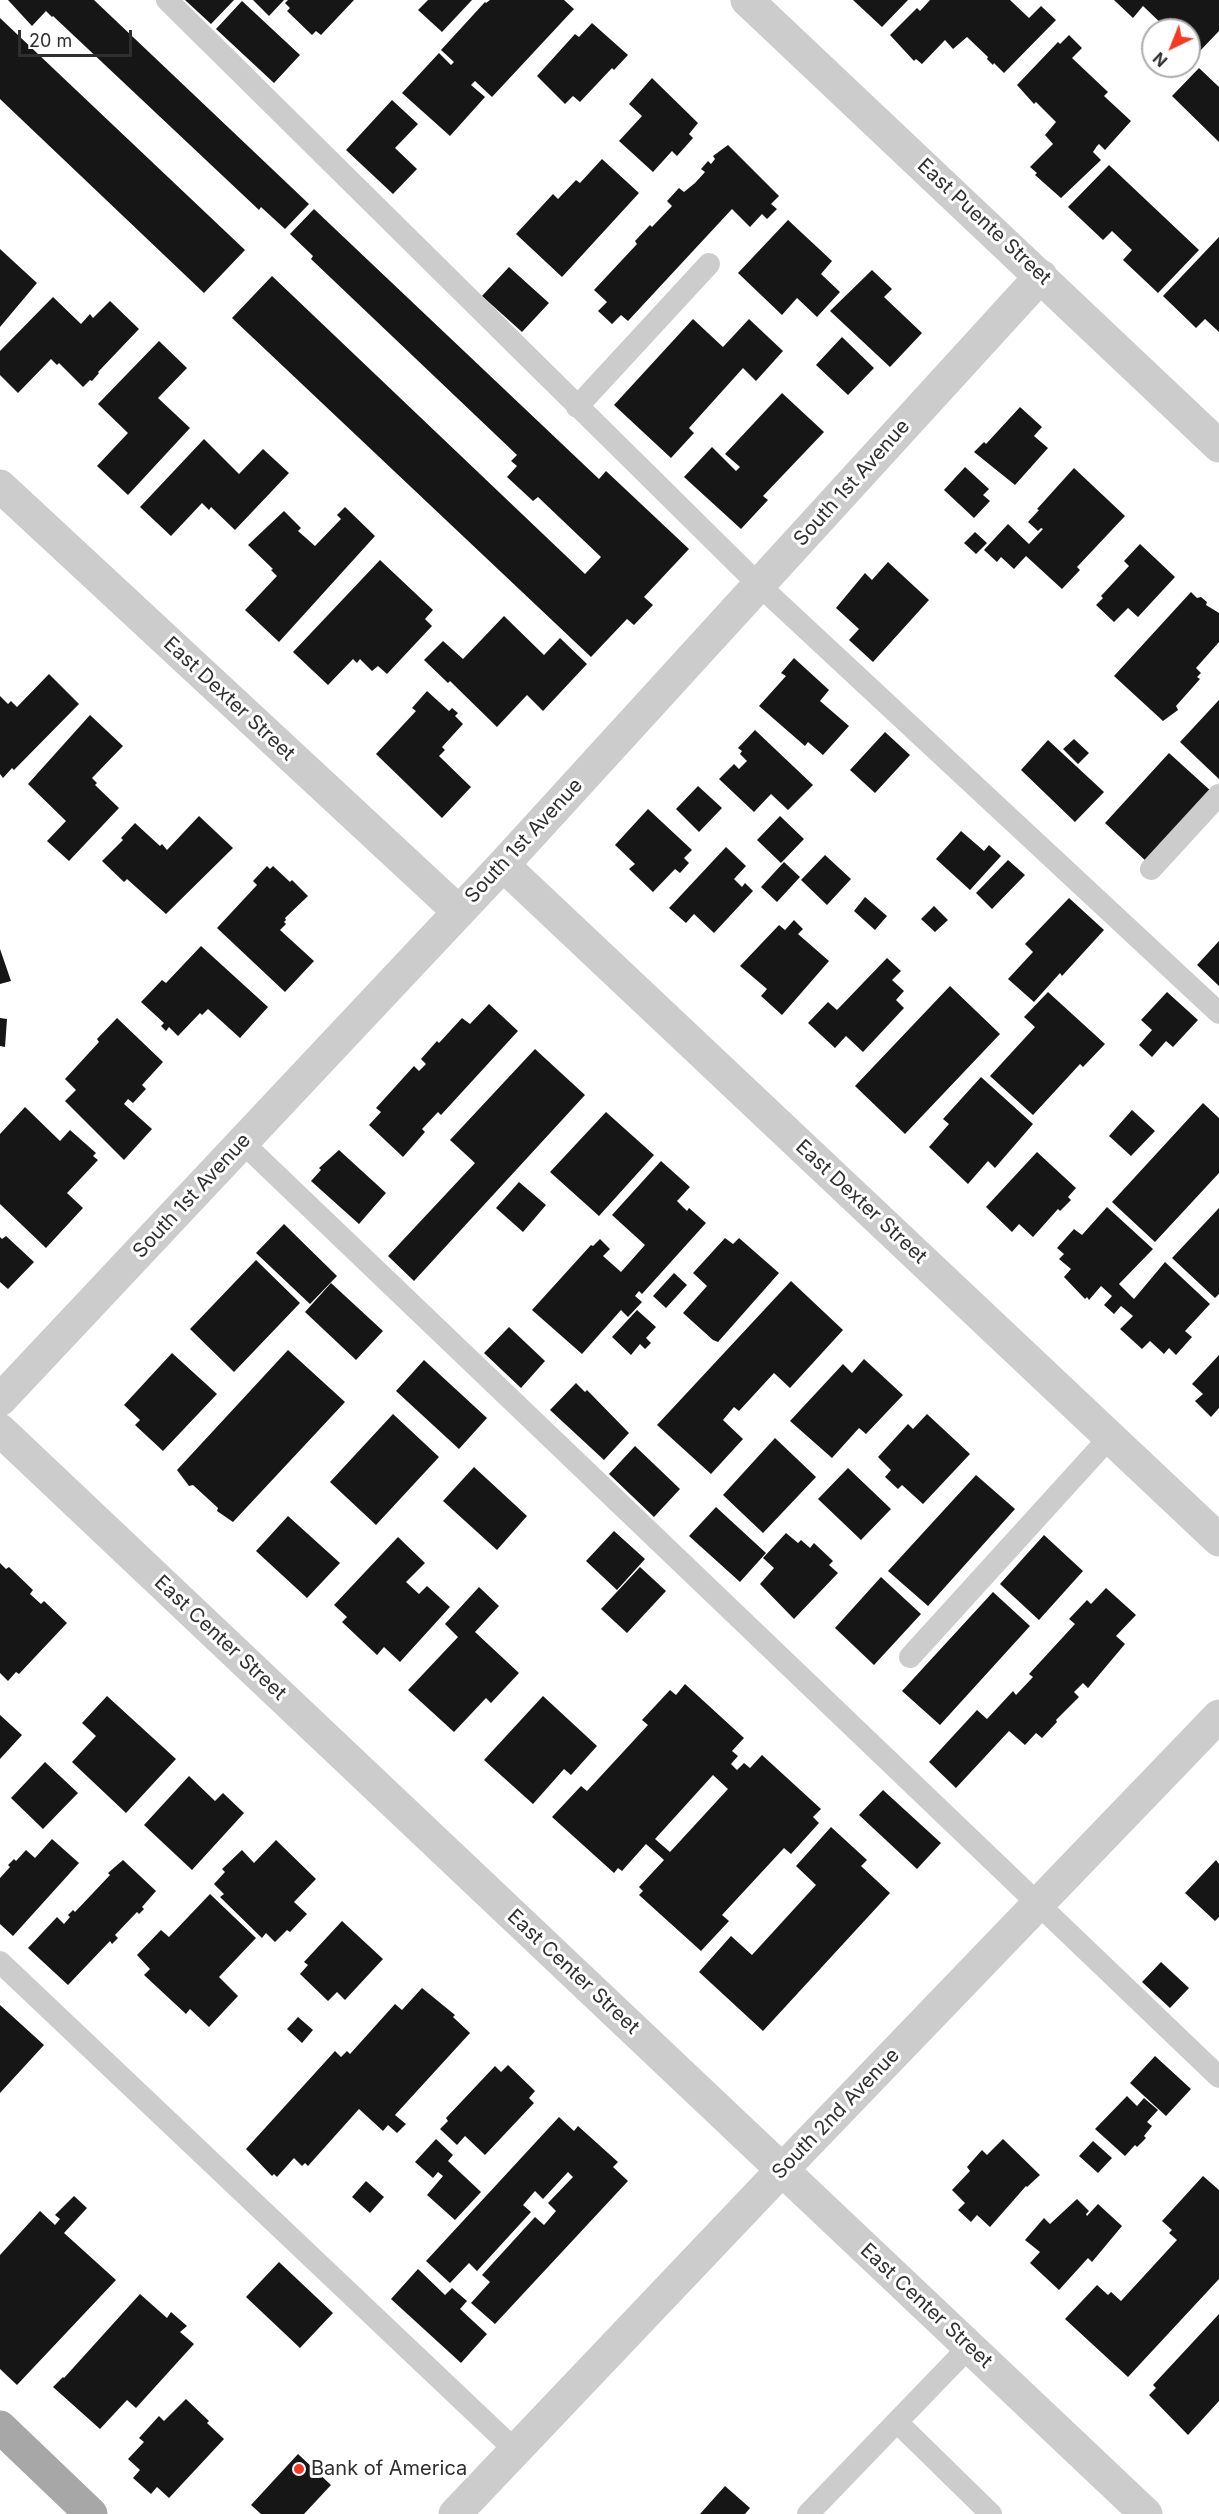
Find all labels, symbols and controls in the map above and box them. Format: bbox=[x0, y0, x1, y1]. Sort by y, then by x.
scale bar bbox=[21, 18, 135, 56]
north arrow bbox=[1141, 18, 1201, 78]
text: 20 m bbox=[29, 30, 72, 51]
text: N bbox=[1149, 48, 1171, 71]
street label: East Puente Street bbox=[912, 154, 1056, 290]
street label: South 1st Avenue bbox=[789, 415, 915, 551]
street label: East Dexter Street bbox=[158, 632, 300, 766]
street label: South 1st Avenue bbox=[460, 774, 588, 908]
street label: South 1st Avenue bbox=[128, 1129, 256, 1263]
street label: East Dexter Street bbox=[790, 1135, 932, 1269]
street label: East Center Street bbox=[149, 1571, 291, 1705]
street label: East Center Street bbox=[502, 1905, 644, 2039]
street label: South 2nd Avenue bbox=[767, 2044, 905, 2184]
street label: East Center Street bbox=[855, 2239, 997, 2373]
place label: Bank of America bbox=[311, 2457, 467, 2481]
marker: Bank of America bbox=[292, 2462, 306, 2476]

